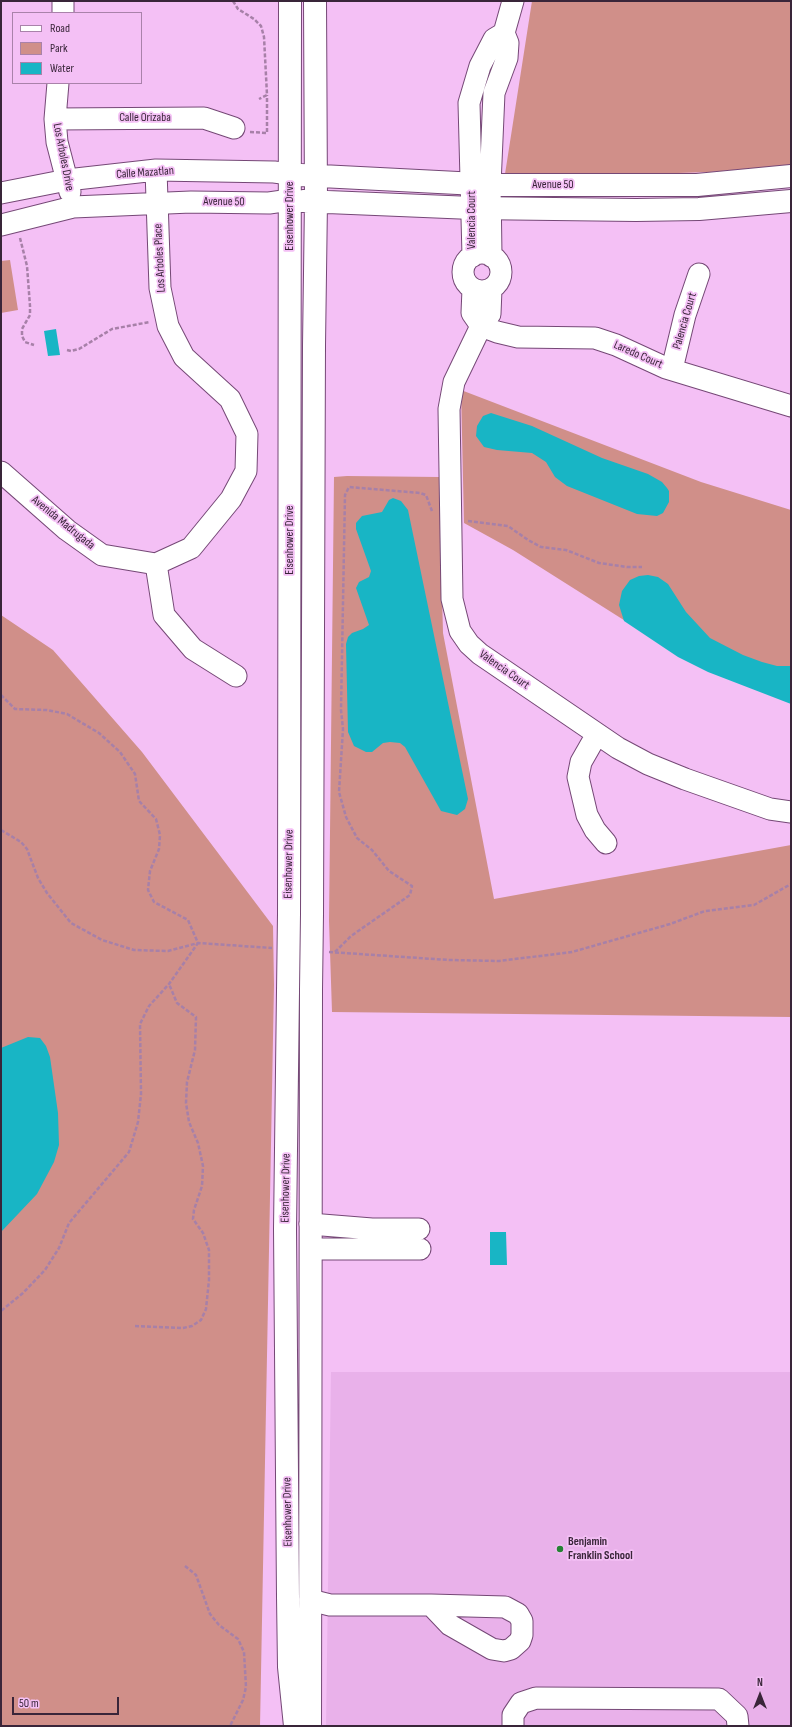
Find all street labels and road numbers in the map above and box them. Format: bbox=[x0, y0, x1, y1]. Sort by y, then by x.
street label: Calle Orizaba bbox=[119, 111, 171, 125]
street label: Los Arboles Drive bbox=[49, 122, 77, 192]
street label: Calle Mazatlan bbox=[116, 164, 174, 182]
street label: Avenue 50 bbox=[532, 178, 574, 192]
street label: Eisenhower Drive bbox=[283, 181, 297, 251]
street label: Valencia Court bbox=[465, 191, 479, 249]
street label: Avenue 50 bbox=[203, 194, 245, 210]
street label: Los Arboles Place bbox=[151, 223, 169, 293]
street label: Palencia Court bbox=[670, 291, 700, 351]
street label: Laredo Court bbox=[611, 338, 665, 372]
street label: Avenida Madrugada bbox=[28, 493, 98, 553]
street label: Eisenhower Drive bbox=[283, 505, 297, 575]
street label: Valencia Court bbox=[476, 647, 532, 693]
street label: Eisenhower Drive bbox=[281, 829, 297, 899]
street label: Eisenhower Drive bbox=[278, 1153, 294, 1223]
street label: Eisenhower Drive bbox=[280, 1477, 296, 1547]

